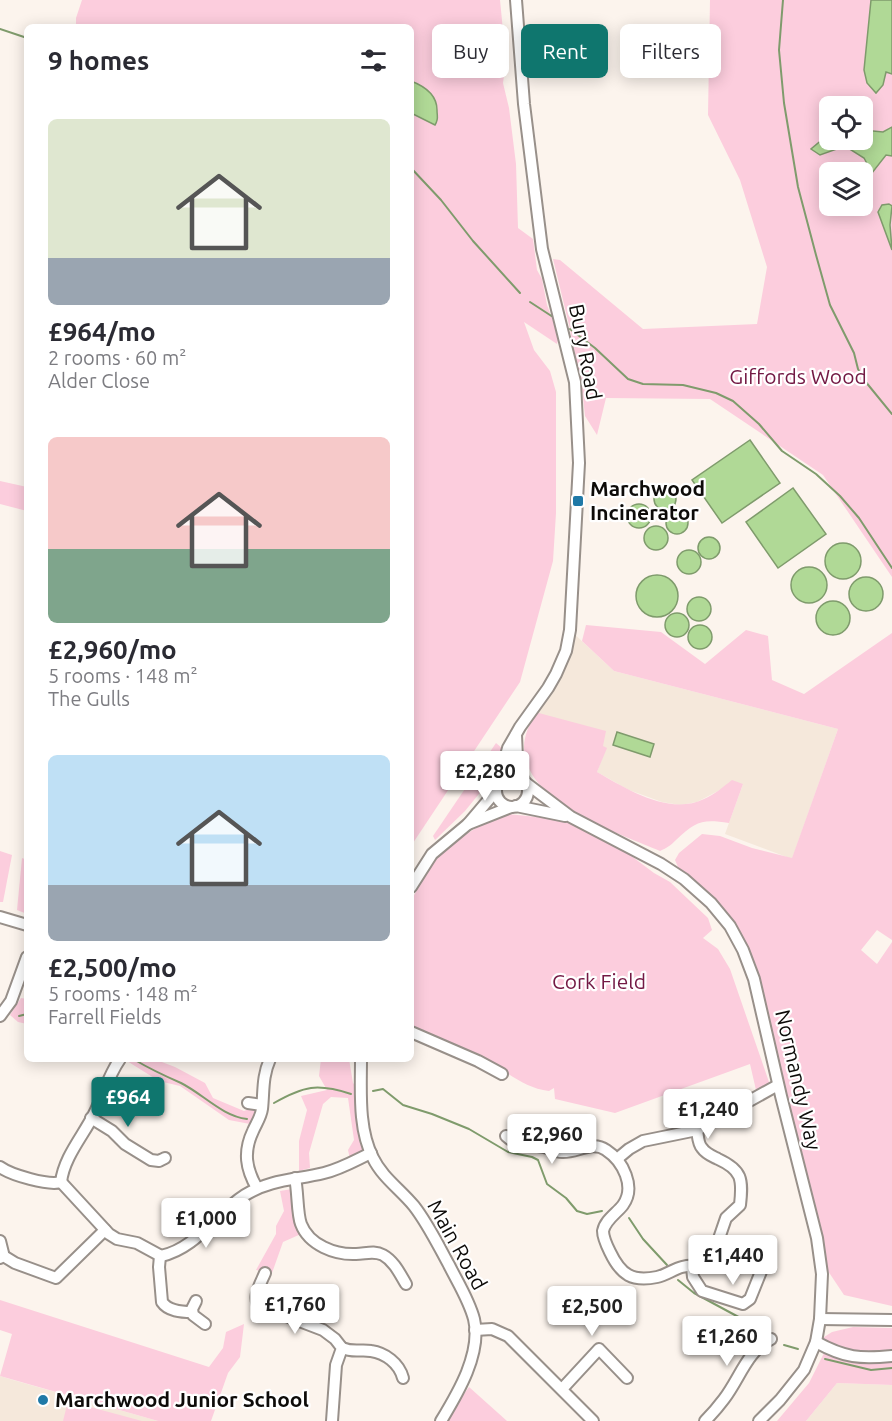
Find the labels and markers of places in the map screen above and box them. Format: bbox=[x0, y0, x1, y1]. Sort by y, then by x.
place label: Marchwood Incinerator bbox=[590, 476, 705, 524]
marker: Marchwood Incinerator bbox=[571, 494, 585, 508]
pin: £2,280 bbox=[436, 751, 534, 802]
pin: £964 bbox=[92, 1077, 164, 1128]
pin: £1,240 bbox=[659, 1089, 757, 1140]
pin: £2,960 bbox=[503, 1114, 601, 1165]
pin: £1,000 bbox=[157, 1198, 255, 1249]
pin: £1,440 bbox=[684, 1235, 782, 1286]
pin: £1,760 bbox=[246, 1284, 344, 1335]
pin: £2,500 bbox=[543, 1286, 641, 1337]
pin: £1,260 bbox=[678, 1316, 776, 1367]
place label: Marchwood Junior School bbox=[55, 1387, 309, 1411]
marker: Marchwood Junior School bbox=[36, 1393, 50, 1407]

